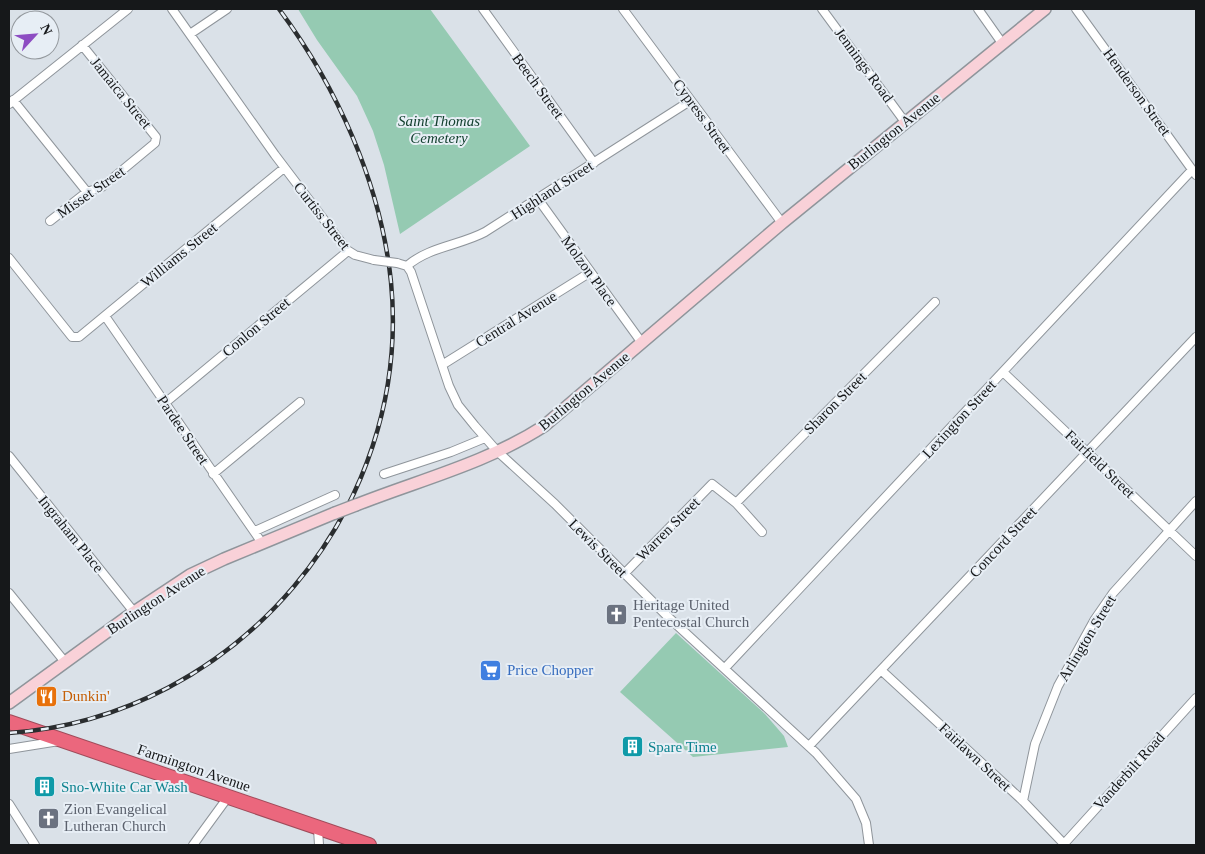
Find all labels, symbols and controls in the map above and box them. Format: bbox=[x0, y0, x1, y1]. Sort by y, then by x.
north arrow bbox=[10, 10, 60, 60]
text: N bbox=[37, 22, 55, 37]
street label: Jennings Road bbox=[832, 25, 897, 106]
street label: Henderson Street bbox=[1100, 45, 1174, 139]
street label: Beech Street bbox=[509, 50, 567, 122]
street label: Jamaica Street bbox=[87, 54, 155, 133]
street label: Cypress Street bbox=[670, 76, 735, 157]
street label: Burlington Avenue bbox=[845, 89, 943, 173]
park label: Saint Thomas Cemetery bbox=[398, 113, 480, 146]
street label: Highland Street bbox=[508, 157, 597, 222]
street label: Misset Street bbox=[54, 162, 129, 221]
street label: Curtiss Street bbox=[291, 179, 354, 254]
street label: Williams Street bbox=[138, 219, 221, 291]
street label: Molzon Place bbox=[558, 233, 620, 310]
street label: Central Avenue bbox=[472, 287, 560, 350]
street label: Conlon Street bbox=[219, 294, 294, 360]
street label: Burlington Avenue bbox=[535, 348, 633, 434]
street label: Sharon Street bbox=[801, 368, 870, 437]
street label: Lexington Street bbox=[919, 376, 1000, 461]
street label: Pardee Street bbox=[154, 393, 212, 468]
street label: Fairfield Street bbox=[1062, 427, 1139, 502]
street label: Ingraham Place bbox=[35, 493, 107, 576]
street label: Warren Street bbox=[633, 494, 703, 564]
street label: Concord Street bbox=[966, 503, 1040, 581]
street label: Lewis Street bbox=[566, 516, 631, 581]
street label: Burlington Avenue bbox=[104, 562, 208, 638]
street label: Arlington Street bbox=[1055, 592, 1119, 684]
place label: Heritage United Pentecostal Church bbox=[633, 597, 750, 630]
church icon: Heritage United Pentecostal Church bbox=[605, 602, 629, 626]
supermarket icon: Price Chopper bbox=[479, 658, 503, 682]
place label: Price Chopper bbox=[507, 662, 593, 678]
restaurant icon: Dunkin' bbox=[34, 684, 58, 708]
place label: Dunkin' bbox=[62, 688, 110, 704]
street label: Fairlawn Street bbox=[936, 720, 1015, 795]
street label: Vanderbilt Road bbox=[1090, 729, 1168, 813]
building icon: Spare Time bbox=[620, 735, 644, 759]
place label: Spare Time bbox=[648, 739, 717, 755]
street label: Farmington Avenue bbox=[135, 741, 253, 795]
building icon: Sno-White Car Wash bbox=[33, 775, 57, 799]
place label: Sno-White Car Wash bbox=[61, 779, 188, 795]
place label: Zion Evangelical Lutheran Church bbox=[64, 801, 167, 834]
church icon: Zion Evangelical Lutheran Church bbox=[36, 806, 60, 830]

